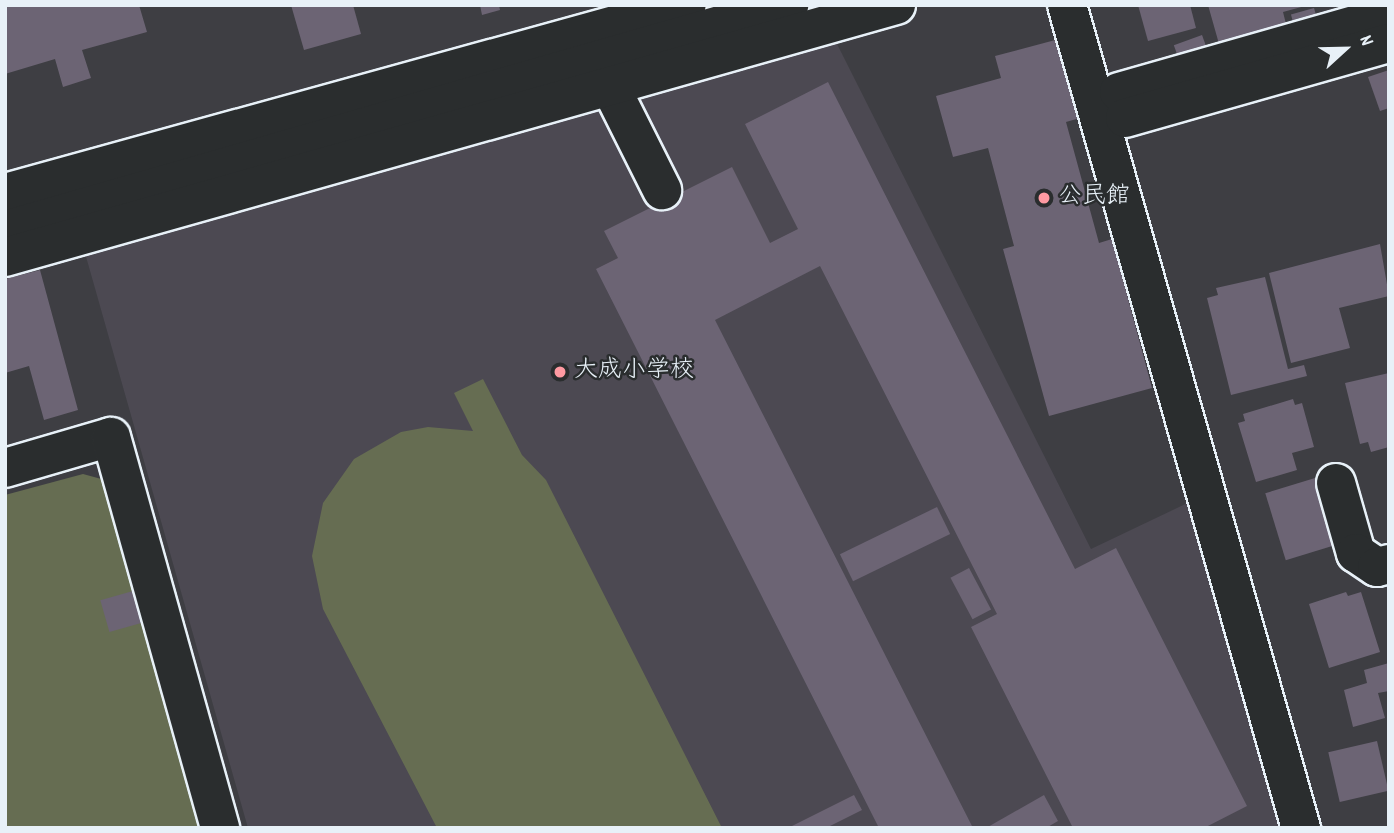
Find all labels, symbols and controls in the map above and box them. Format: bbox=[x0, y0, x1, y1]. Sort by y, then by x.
north arrow bbox=[1310, 14, 1380, 84]
text: N bbox=[1351, 32, 1379, 50]
place label: 公民館 bbox=[1058, 184, 1130, 212]
marker: 公民館 bbox=[1036, 190, 1052, 206]
place label: 大成小学校 bbox=[574, 358, 694, 386]
marker: 大成小学校 bbox=[552, 364, 568, 380]

